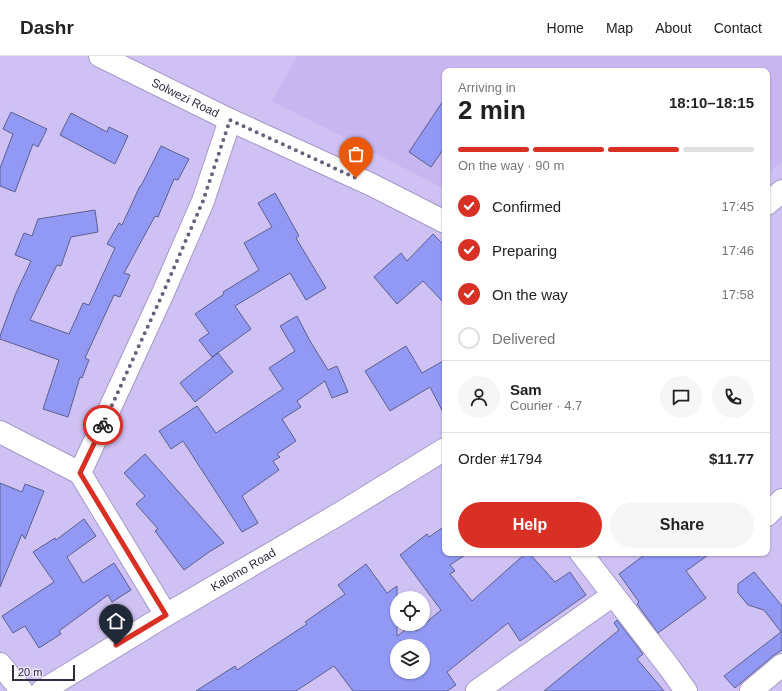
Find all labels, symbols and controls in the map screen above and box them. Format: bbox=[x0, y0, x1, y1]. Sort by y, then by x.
text: Dashr bbox=[20, 17, 74, 38]
text: Home bbox=[547, 20, 584, 36]
text: Map bbox=[606, 20, 633, 36]
text: About bbox=[655, 20, 692, 36]
text: Contact bbox=[714, 20, 762, 36]
street label: Solwezi Road bbox=[149, 75, 221, 120]
text: Arriving in bbox=[458, 80, 516, 95]
text: 18:10–18:15 bbox=[669, 94, 754, 111]
text: 2 min bbox=[458, 95, 526, 125]
pin bbox=[339, 137, 373, 178]
icon: bag bbox=[345, 143, 367, 165]
text: On the way · 90 m bbox=[458, 158, 564, 173]
icon: check bbox=[458, 195, 480, 217]
text: Confirmed bbox=[492, 198, 561, 215]
text: 17:45 bbox=[721, 199, 754, 214]
icon: check bbox=[458, 239, 480, 261]
text: Preparing bbox=[492, 242, 557, 259]
text: 17:46 bbox=[721, 243, 754, 258]
icon: check bbox=[458, 283, 480, 305]
text: On the way bbox=[492, 286, 568, 303]
text: 17:58 bbox=[721, 287, 754, 302]
text: Delivered bbox=[492, 330, 555, 347]
button: person bbox=[458, 376, 500, 418]
button: chat bbox=[660, 376, 702, 418]
button: phone bbox=[712, 376, 754, 418]
text: Sam bbox=[510, 381, 542, 398]
text: Courier · 4.7 bbox=[510, 398, 582, 413]
courier bbox=[83, 405, 123, 445]
icon: bike bbox=[92, 414, 114, 436]
text: Order #1794 bbox=[458, 450, 542, 467]
text: $11.77 bbox=[709, 450, 754, 467]
button: Help bbox=[458, 502, 602, 548]
button: Share bbox=[610, 502, 754, 548]
street label: Kalomo Road bbox=[208, 545, 278, 594]
map controls bbox=[390, 591, 430, 679]
button: locate bbox=[390, 591, 430, 631]
pin bbox=[99, 604, 133, 645]
icon: home bbox=[105, 610, 127, 632]
button: layers bbox=[390, 639, 430, 679]
scale bar bbox=[12, 663, 75, 682]
text: 20 m bbox=[18, 666, 42, 678]

